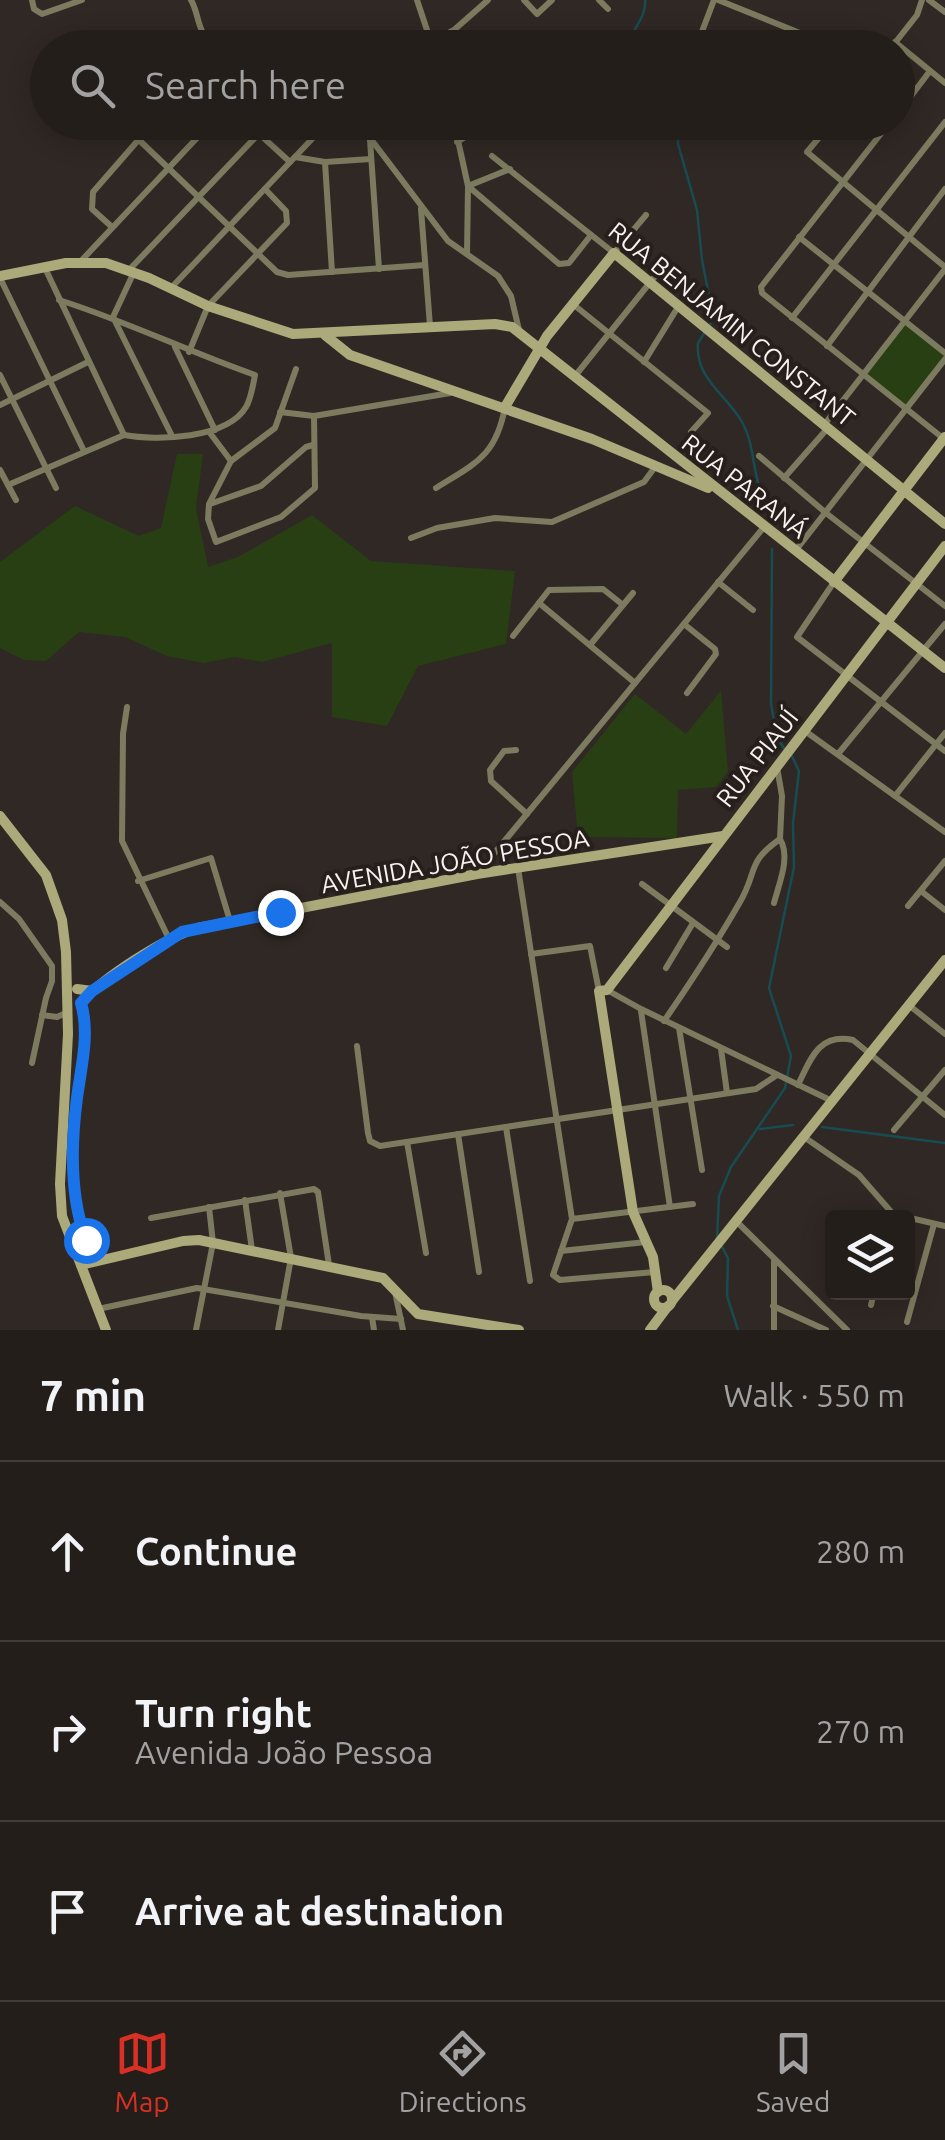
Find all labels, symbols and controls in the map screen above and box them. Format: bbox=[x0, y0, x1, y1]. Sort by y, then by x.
search box bbox=[30, 30, 915, 140]
icon: search bbox=[65, 58, 120, 113]
text: Search here bbox=[145, 64, 346, 106]
street label: RUA BENJAMIN CONSTANT bbox=[603, 216, 861, 432]
street label: RUA PARANÁ bbox=[677, 428, 813, 544]
street label: RUA PIAUÍ bbox=[710, 703, 804, 812]
street label: AVENIDA JOÃO PESSOA bbox=[319, 824, 591, 898]
route end bbox=[258, 890, 304, 936]
map controls bbox=[825, 1210, 915, 1300]
button: layers bbox=[825, 1210, 915, 1300]
route start bbox=[64, 1218, 110, 1264]
text: 7 min bbox=[40, 1372, 146, 1419]
text: Walk · 550 m bbox=[723, 1377, 905, 1413]
icon: ahead bbox=[40, 1524, 95, 1579]
text: Continue bbox=[135, 1530, 297, 1572]
text: 280 m bbox=[816, 1533, 905, 1569]
text: Turn right bbox=[135, 1692, 312, 1734]
icon: right bbox=[40, 1704, 95, 1759]
text: 270 m bbox=[816, 1713, 905, 1749]
text: Avenida João Pessoa bbox=[135, 1734, 433, 1770]
icon: arrive bbox=[40, 1884, 95, 1939]
text: Arrive at destination bbox=[135, 1890, 504, 1932]
tab: Map bbox=[115, 2026, 170, 2117]
tab: Directions bbox=[399, 2026, 527, 2117]
tab: Saved bbox=[756, 2026, 830, 2117]

